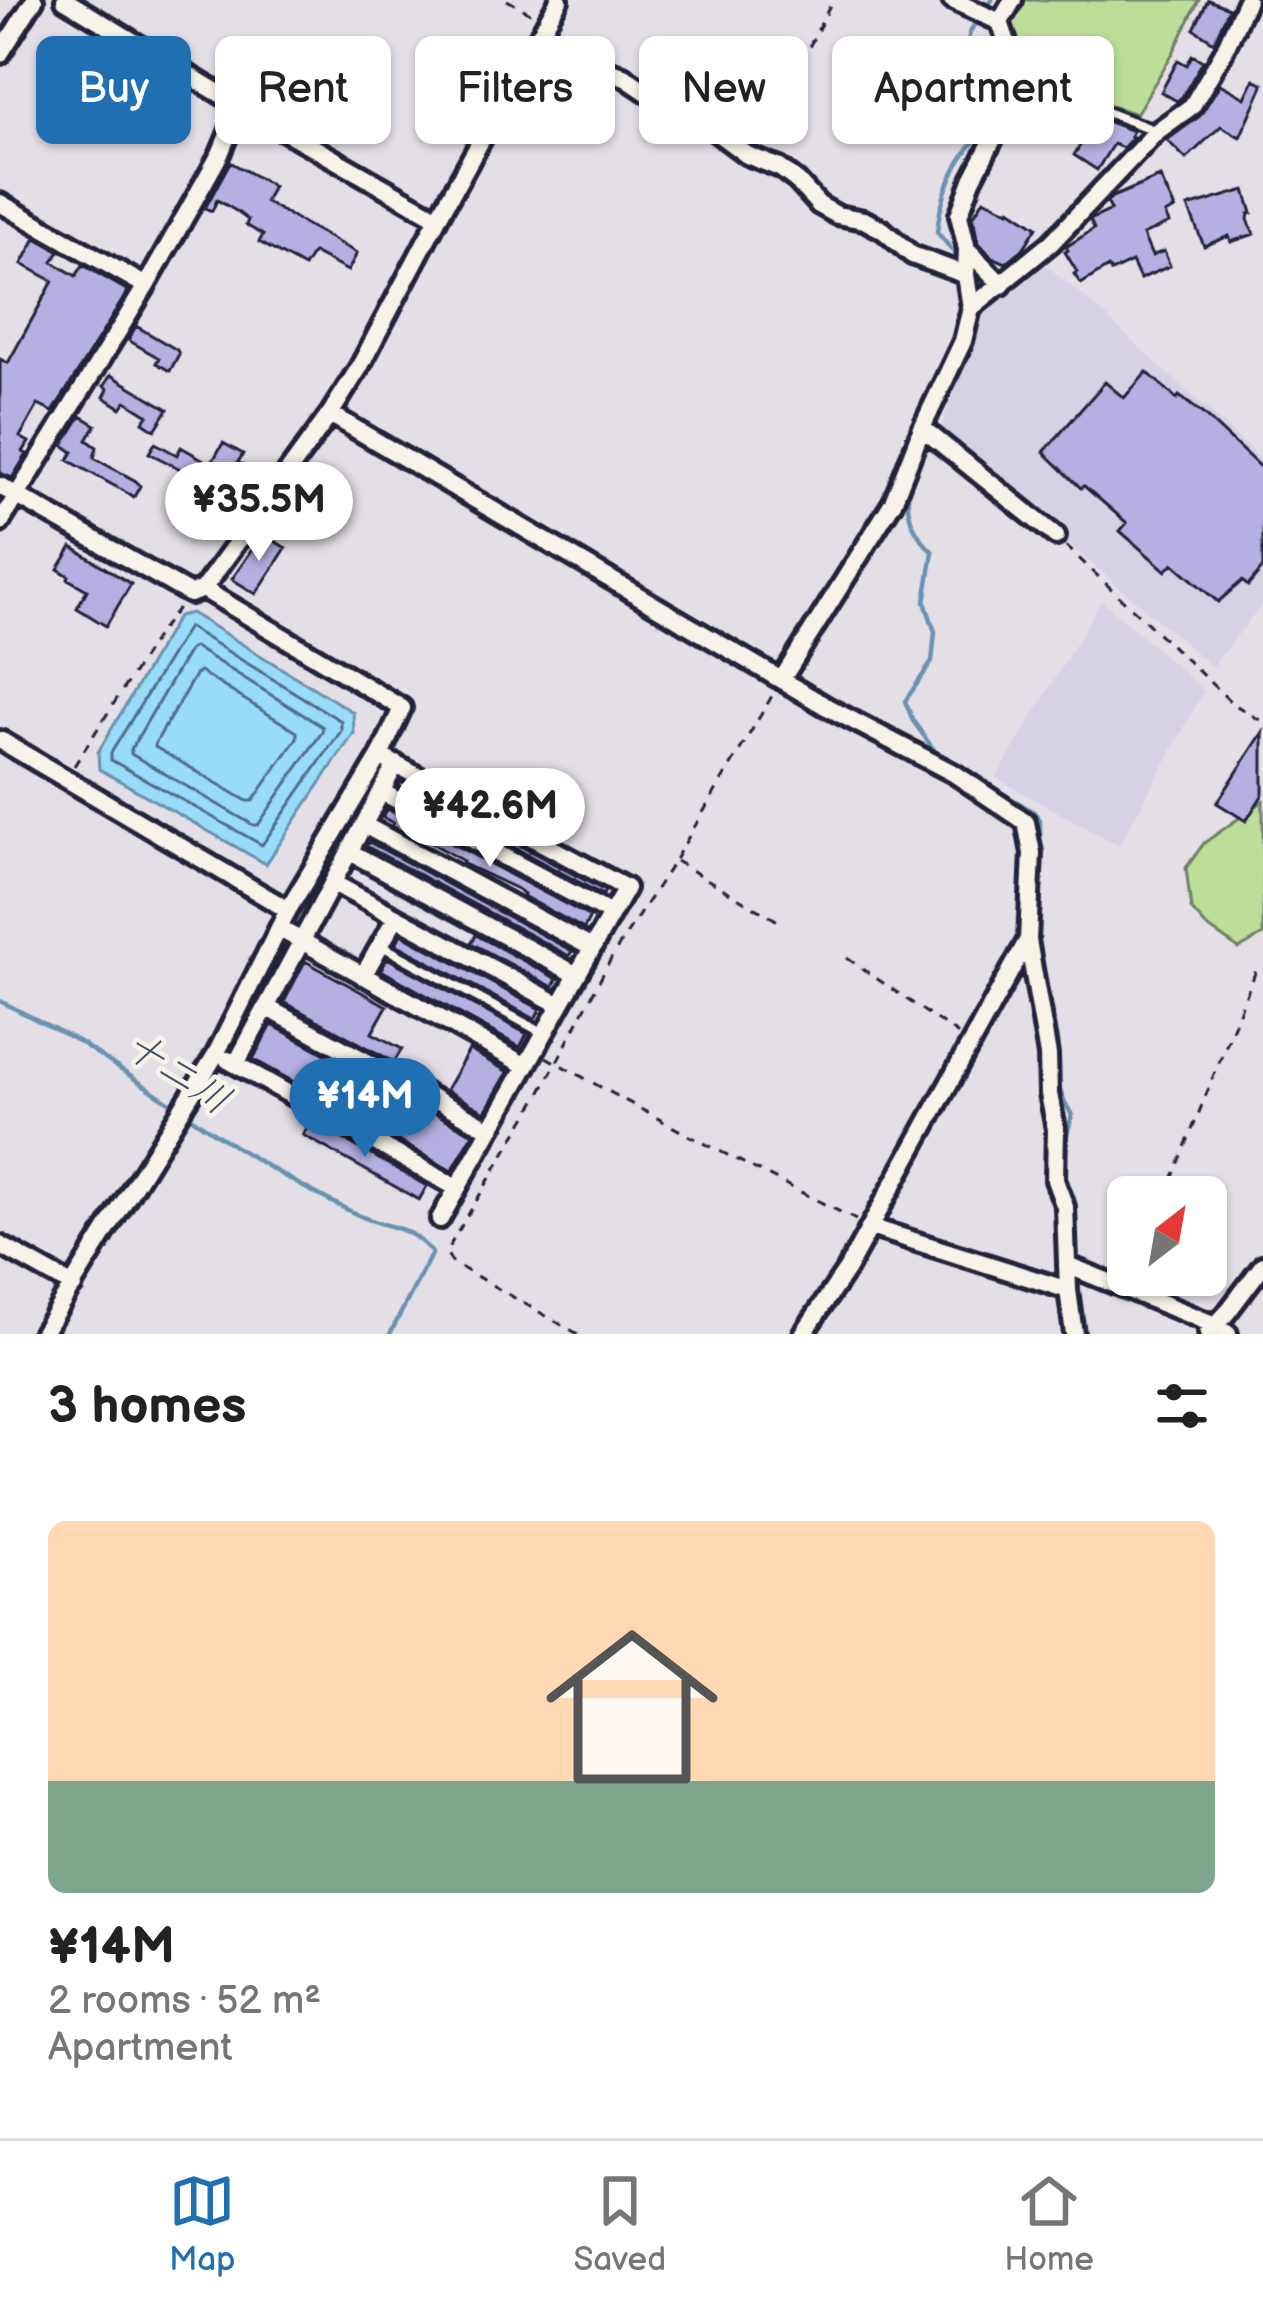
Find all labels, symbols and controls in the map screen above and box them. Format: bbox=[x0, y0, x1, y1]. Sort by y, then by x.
chip: Buy bbox=[36, 36, 191, 144]
chip: Rent bbox=[215, 36, 391, 144]
chip: Filters bbox=[415, 36, 615, 144]
chip: New bbox=[639, 36, 808, 144]
chip: Apartment bbox=[832, 36, 1114, 144]
pin: ¥35.5M bbox=[161, 462, 357, 564]
text: ¥35.5M bbox=[192, 477, 326, 524]
pin: ¥42.6M bbox=[392, 768, 588, 870]
text: ¥42.6M bbox=[422, 783, 558, 830]
water label: 十二川 bbox=[115, 1022, 239, 1126]
pin: ¥14M bbox=[294, 1058, 436, 1160]
text: ¥14M bbox=[317, 1073, 414, 1120]
north arrow bbox=[1107, 1176, 1227, 1296]
map controls bbox=[1107, 1176, 1227, 1296]
icon: filters bbox=[1149, 1373, 1215, 1439]
text: 3 homes bbox=[48, 1376, 246, 1437]
icon: home bbox=[524, 1599, 740, 1815]
text: ¥14M bbox=[48, 1917, 175, 1978]
text: 2 rooms · 52 m² bbox=[48, 1978, 321, 2025]
text: Apartment bbox=[48, 2025, 232, 2072]
tab: Map bbox=[169, 2168, 235, 2280]
tab: Saved bbox=[573, 2168, 666, 2280]
tab: Home bbox=[1004, 2168, 1094, 2280]

